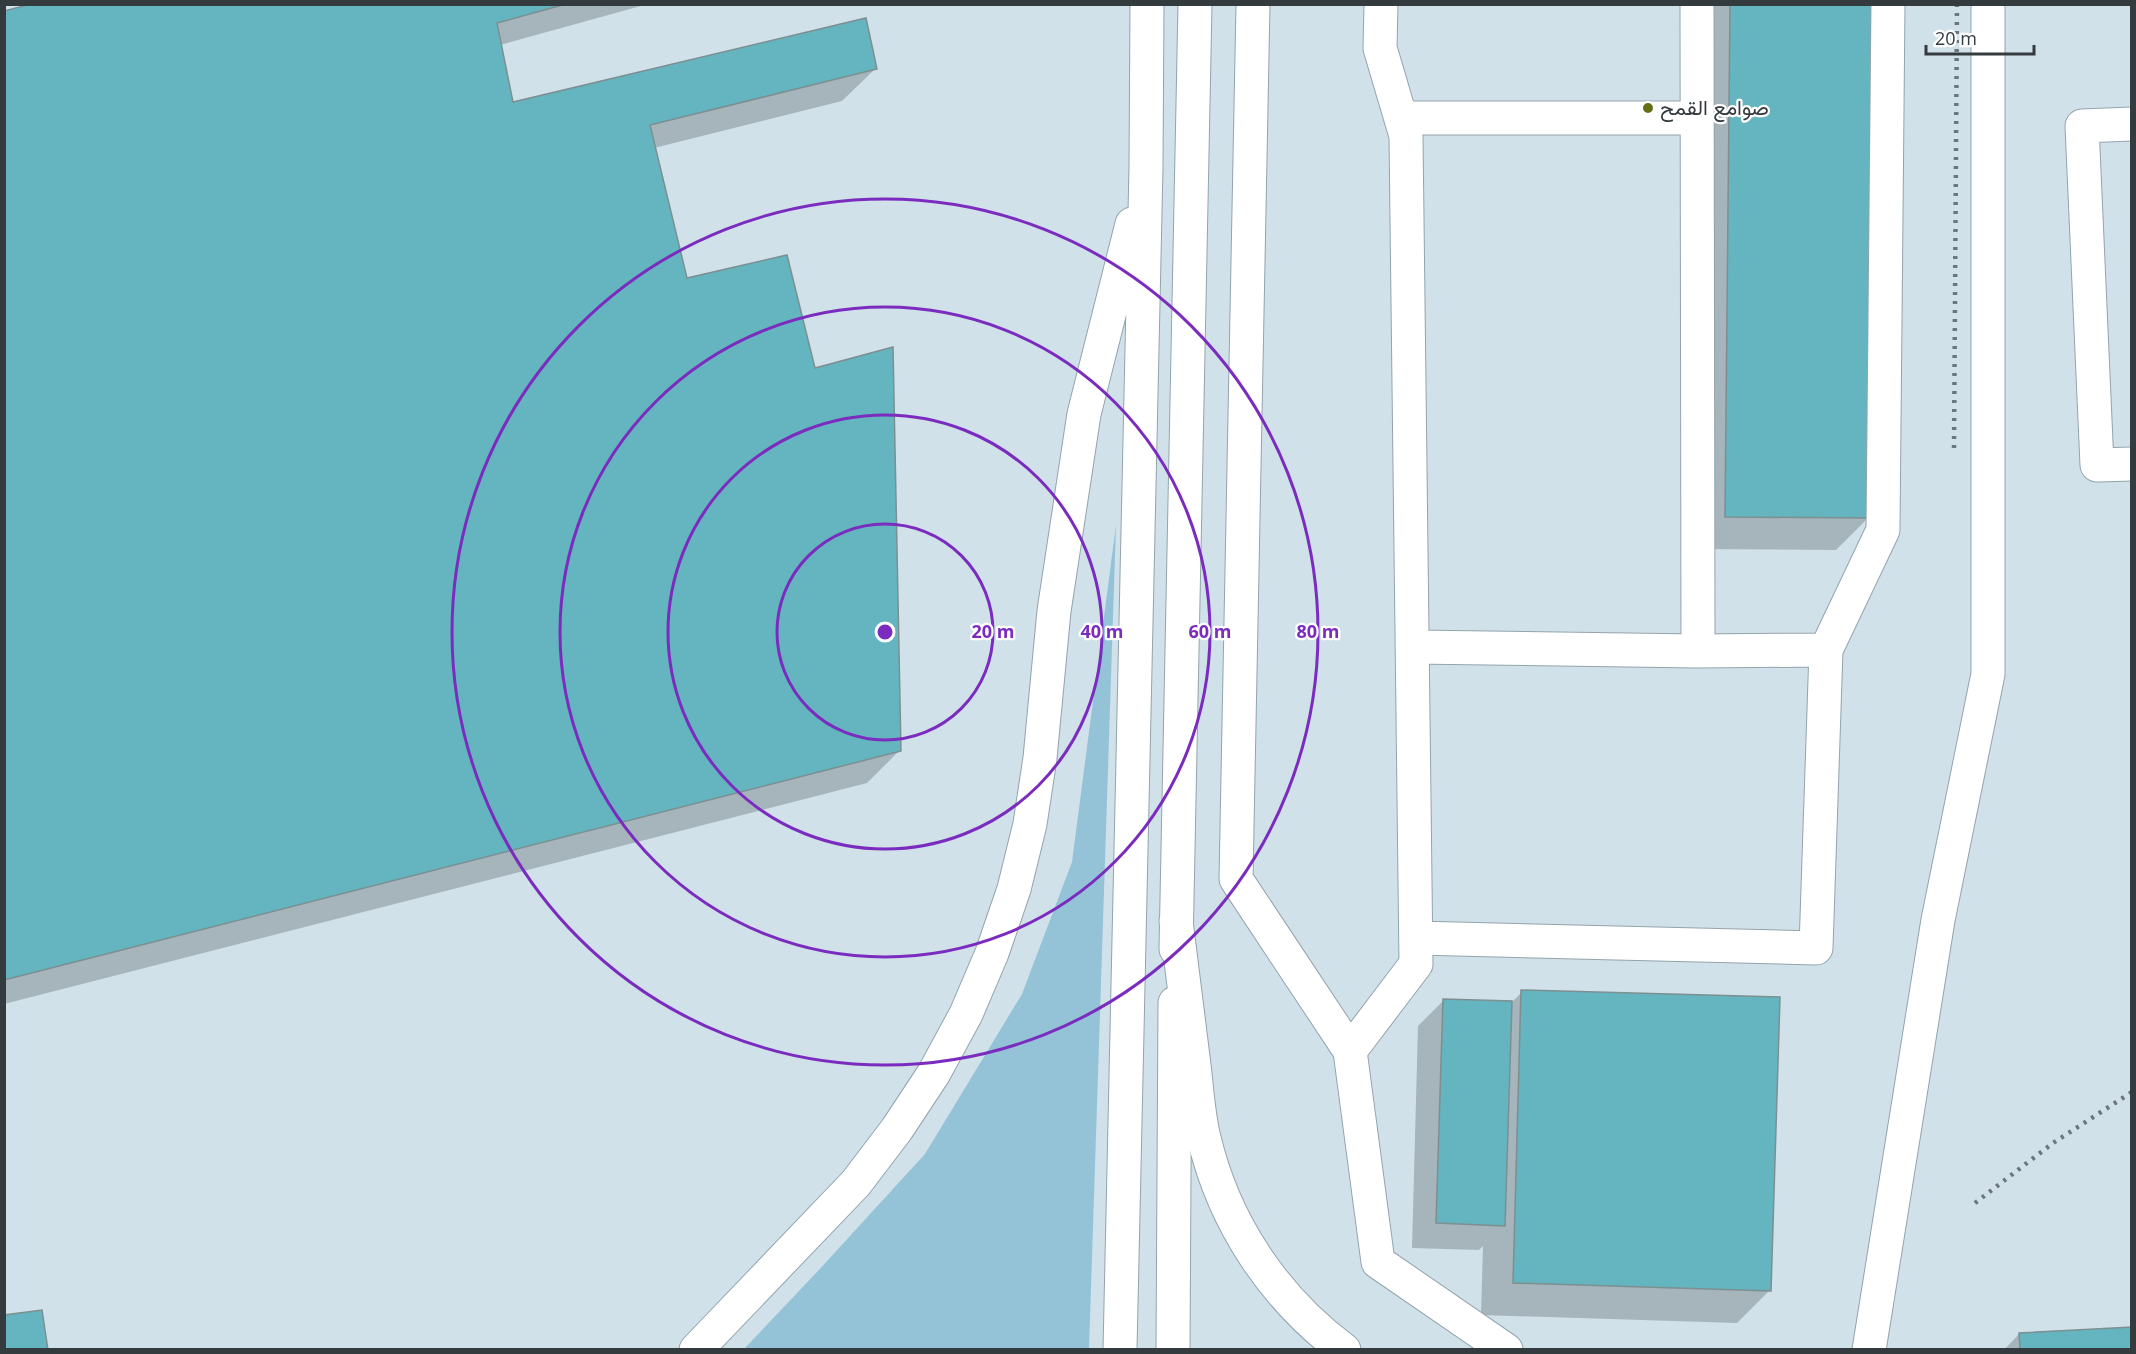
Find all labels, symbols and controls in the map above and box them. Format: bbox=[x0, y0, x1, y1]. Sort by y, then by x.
scale bar bbox=[1926, 18, 2034, 56]
text: 20 m bbox=[1935, 26, 1977, 50]
place label: صوامع القمح bbox=[1660, 93, 1769, 122]
marker: صوامع القمح bbox=[1641, 101, 1655, 115]
text: 20 m bbox=[972, 619, 1014, 643]
text: 40 m bbox=[1081, 619, 1123, 643]
text: 60 m bbox=[1189, 619, 1231, 643]
text: 80 m bbox=[1297, 619, 1339, 643]
centre of rings bbox=[875, 622, 895, 642]

